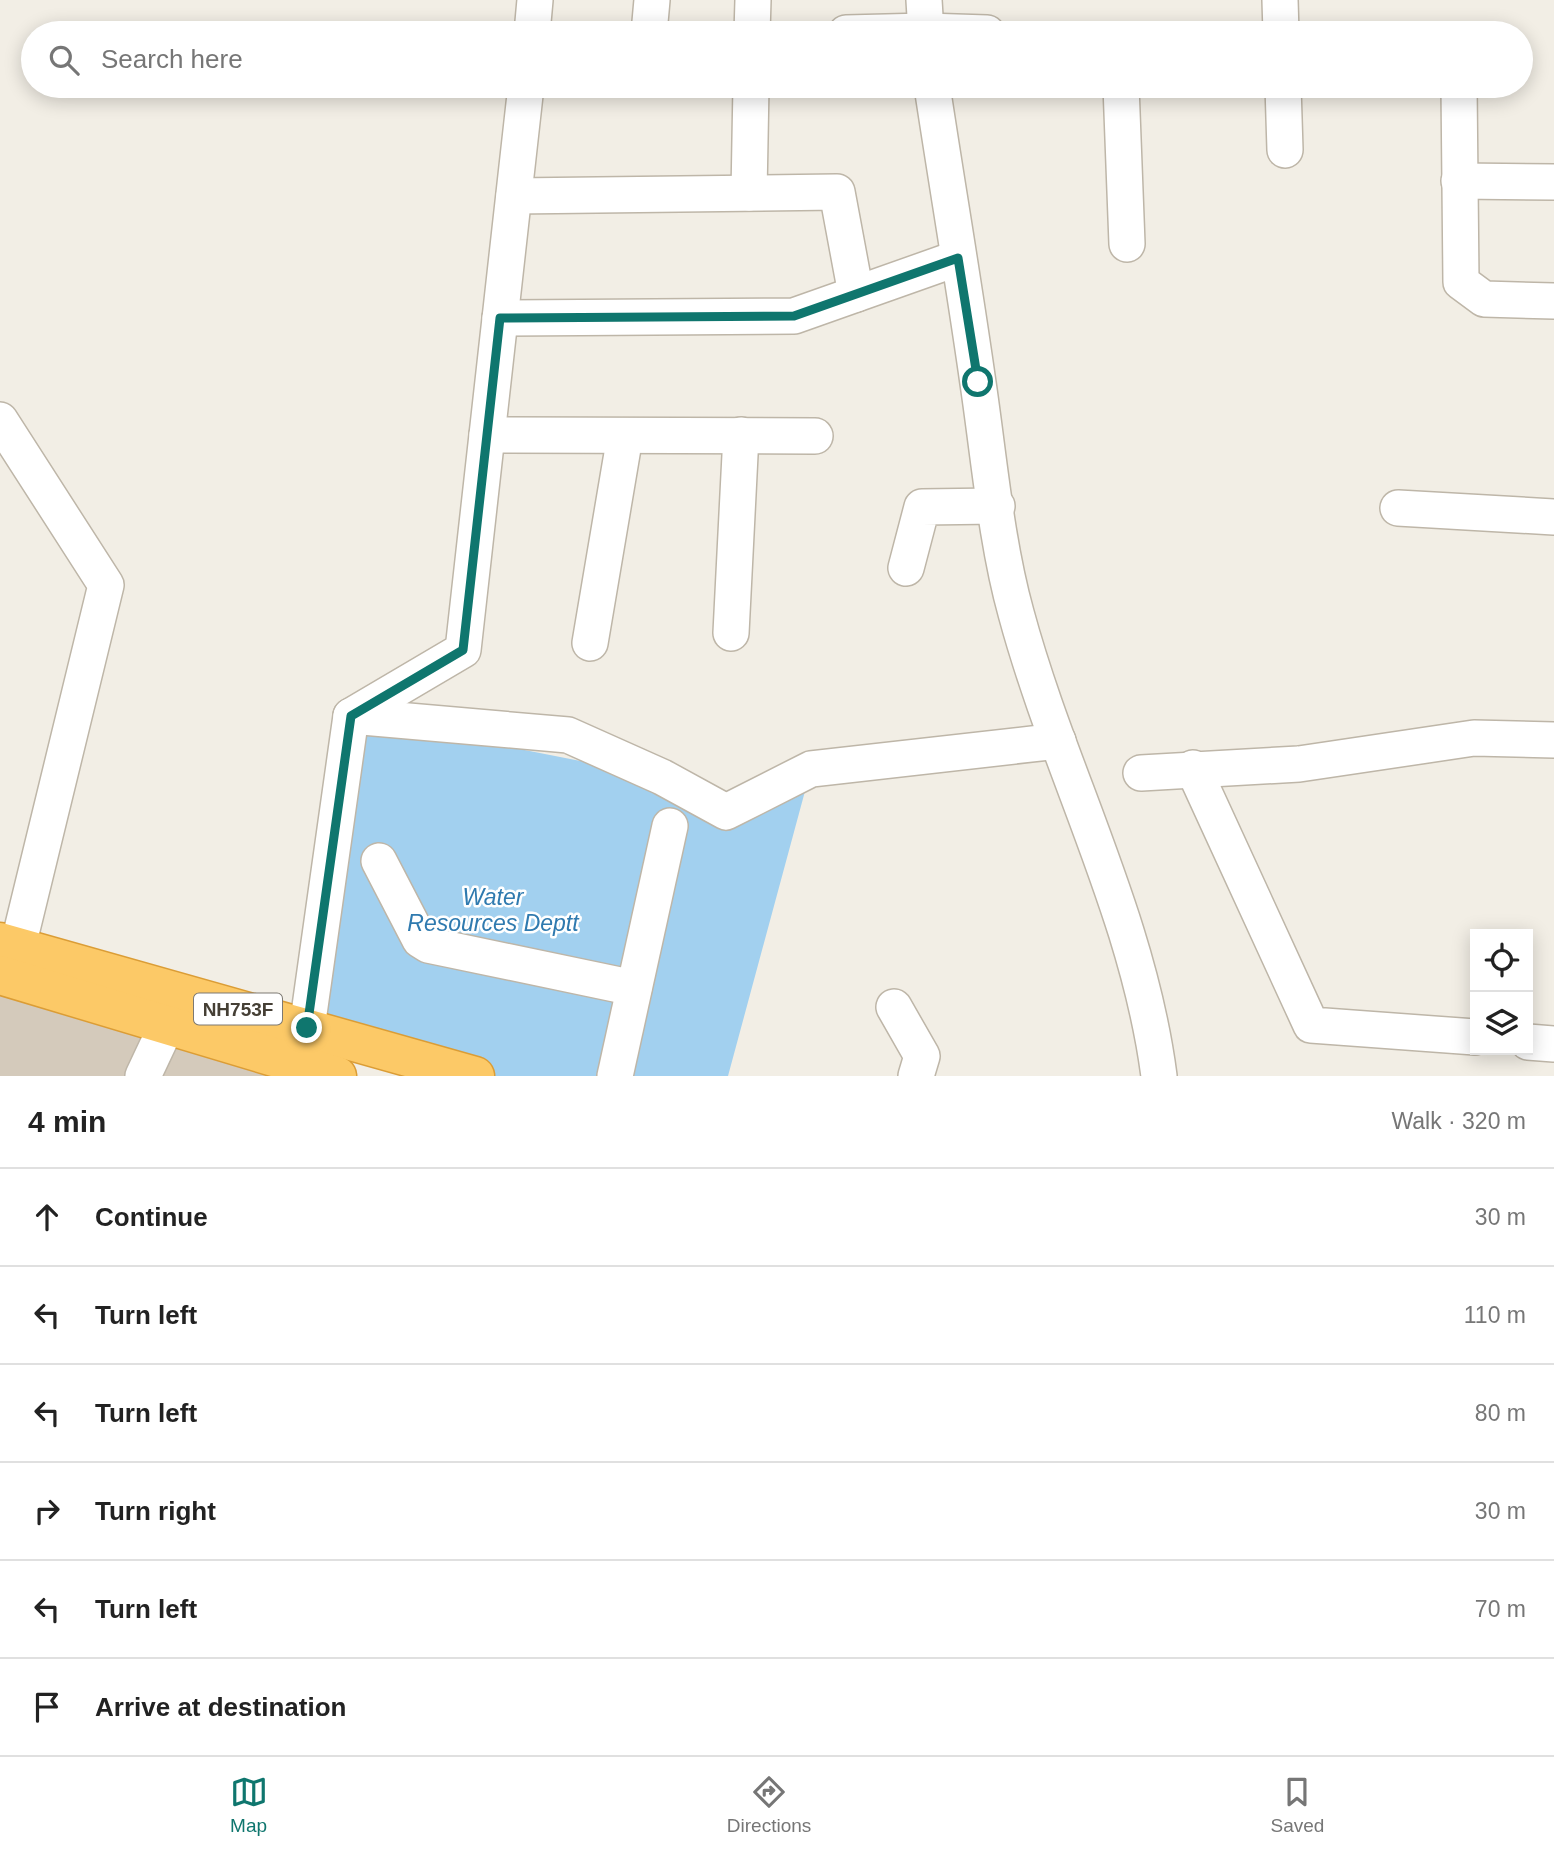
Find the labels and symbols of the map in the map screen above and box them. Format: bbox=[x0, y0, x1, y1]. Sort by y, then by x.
route start bbox=[962, 366, 993, 397]
water label: Water Resources Deptt bbox=[407, 884, 580, 936]
road number: NH753F bbox=[194, 993, 282, 1024]
route end bbox=[291, 1012, 322, 1043]

